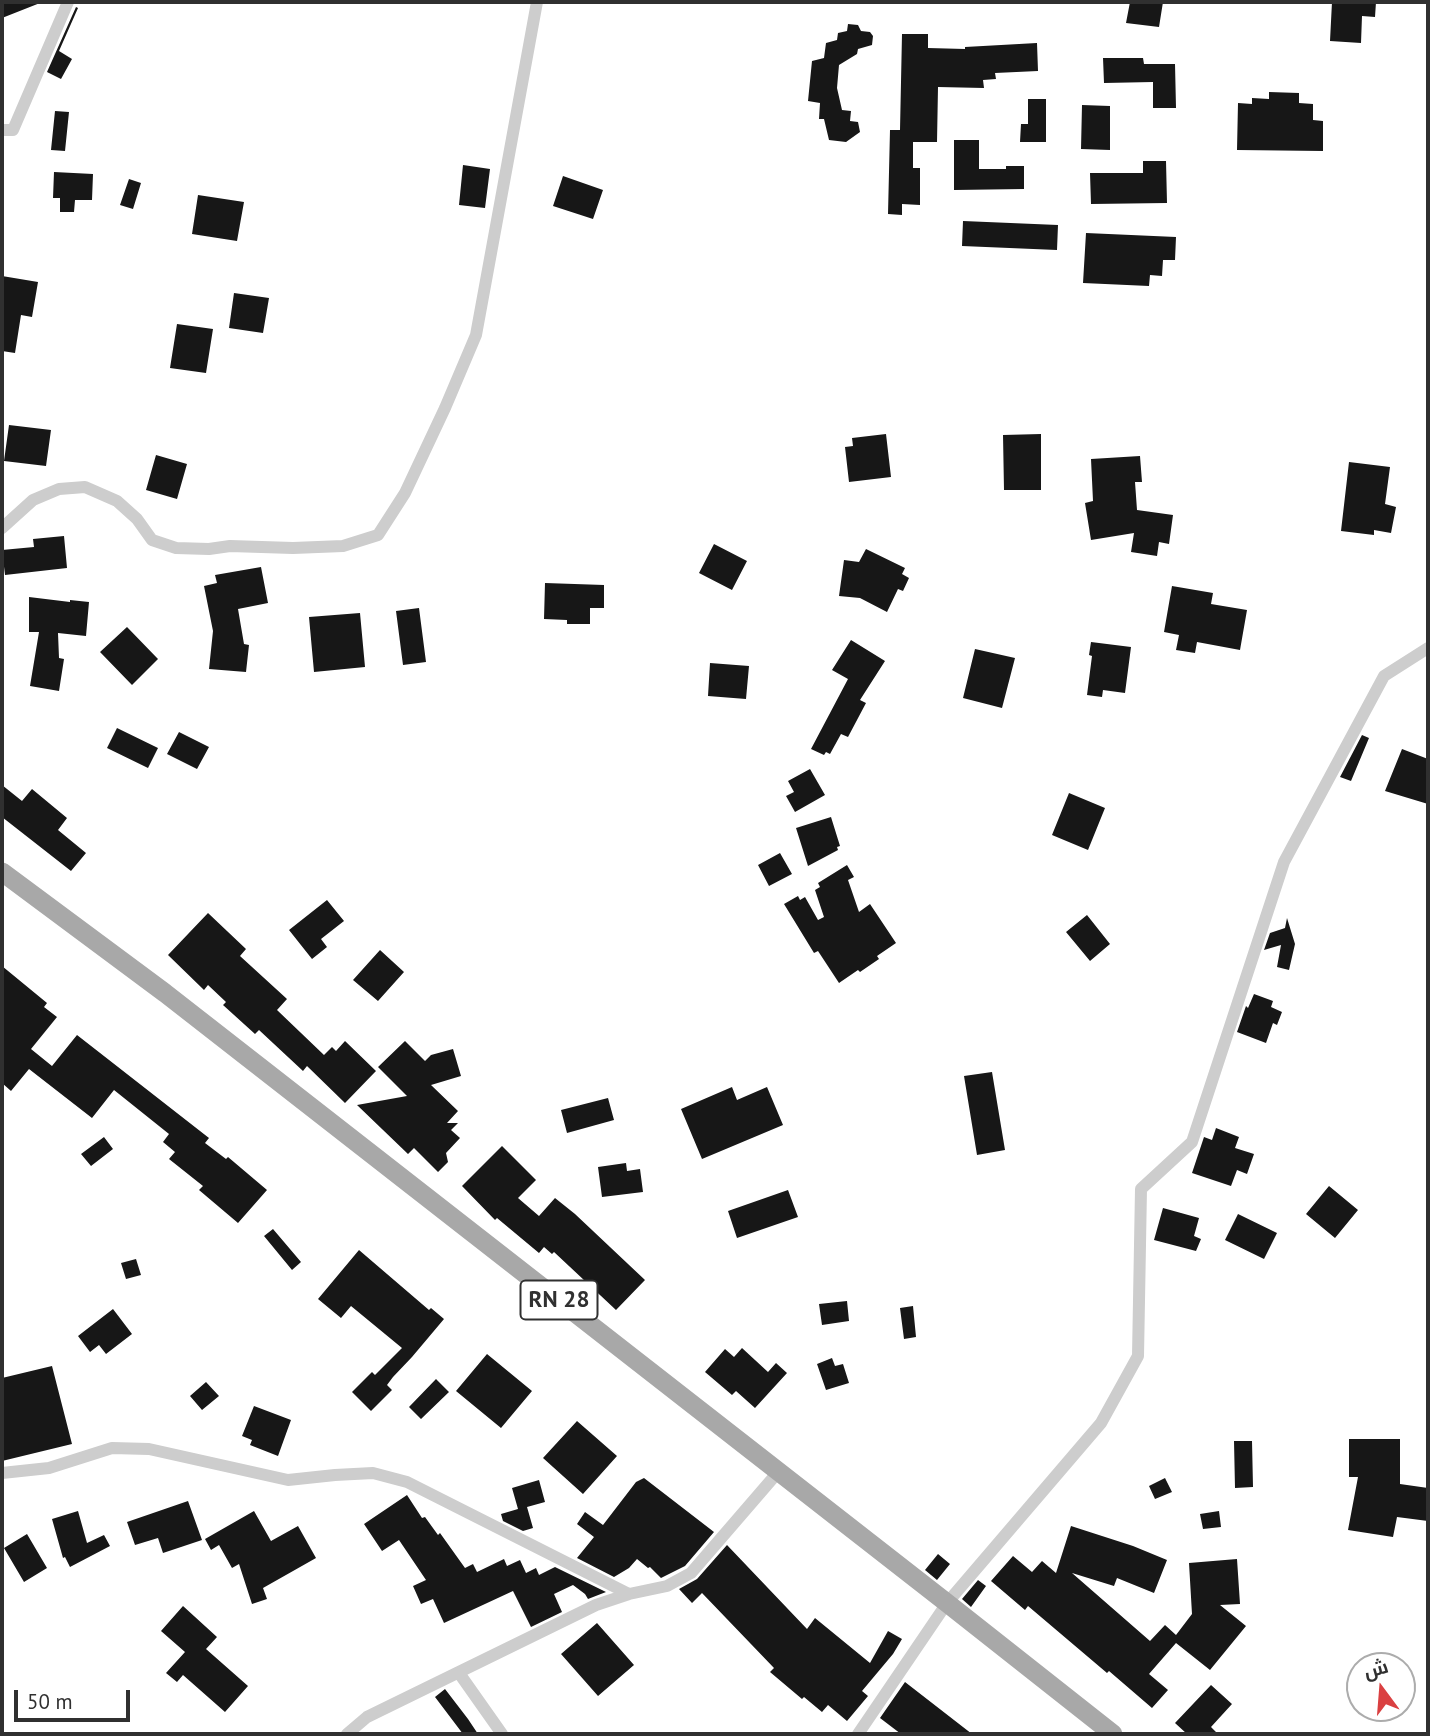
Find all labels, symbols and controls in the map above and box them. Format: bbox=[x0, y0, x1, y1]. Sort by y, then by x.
road number: RN 28 bbox=[520, 1280, 598, 1320]
north arrow bbox=[1346, 1652, 1416, 1722]
text: ش bbox=[1361, 1654, 1391, 1684]
scale bar bbox=[18, 1676, 133, 1720]
text: 50 m bbox=[27, 1688, 73, 1715]

